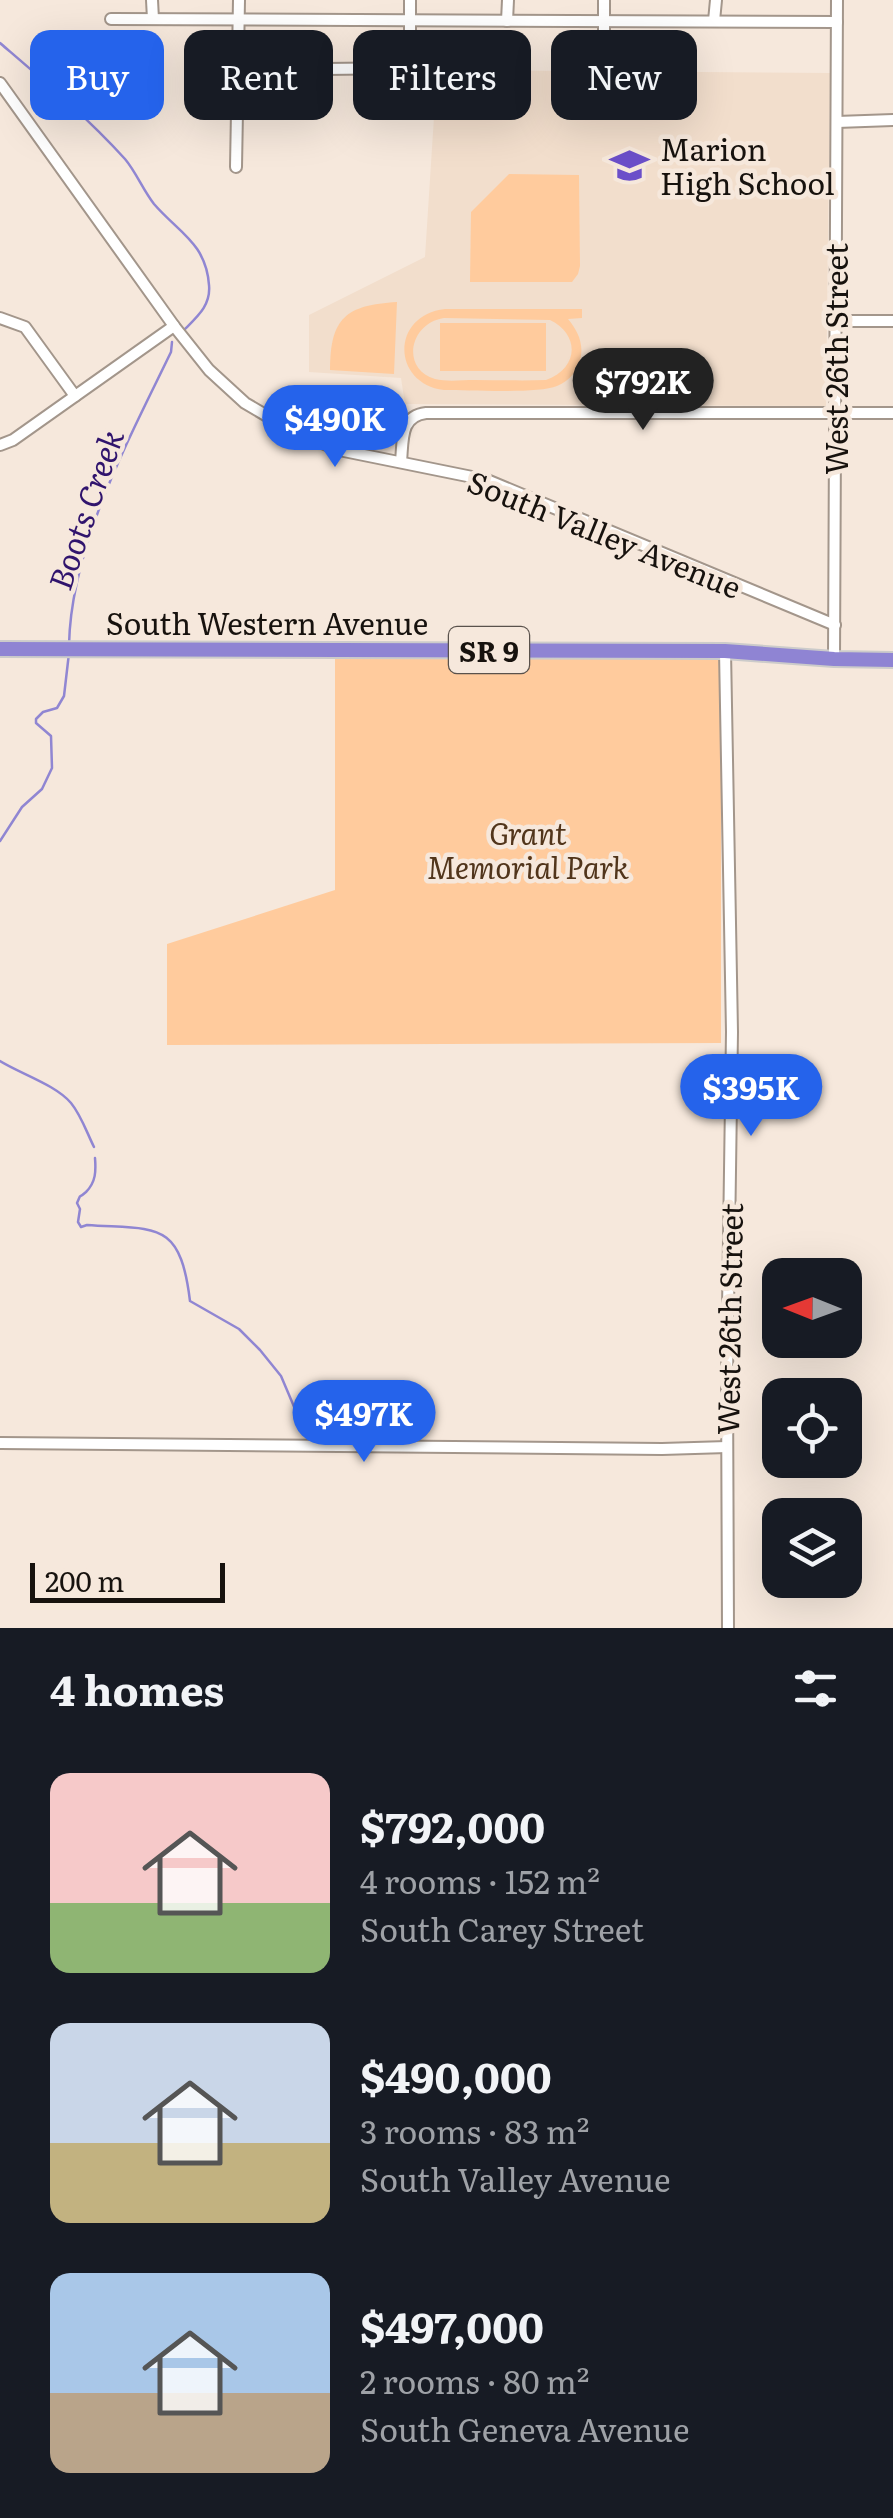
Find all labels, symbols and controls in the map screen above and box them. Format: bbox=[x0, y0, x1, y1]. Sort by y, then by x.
chip: Buy bbox=[30, 30, 164, 120]
chip: Rent bbox=[184, 30, 333, 120]
chip: Filters bbox=[353, 30, 531, 120]
chip: New bbox=[551, 30, 697, 120]
place label: Marion High School bbox=[660, 126, 835, 204]
school or university icon: Marion High School bbox=[609, 144, 651, 186]
street label: West 26th Street bbox=[813, 243, 857, 475]
pin: $792K bbox=[573, 348, 713, 433]
text: $792K bbox=[595, 356, 691, 404]
pin: $490K bbox=[265, 385, 405, 470]
text: $490K bbox=[284, 393, 386, 441]
water label: Boots Creek bbox=[34, 422, 134, 596]
street label: South Valley Avenue bbox=[462, 458, 748, 608]
street label: South Western Avenue bbox=[106, 600, 428, 644]
road number: SR 9 bbox=[449, 627, 529, 673]
park label: Grant Memorial Park bbox=[427, 810, 630, 888]
pin: $395K bbox=[681, 1054, 821, 1139]
text: $395K bbox=[702, 1062, 800, 1110]
street label: West 26th Street bbox=[704, 1203, 752, 1435]
north arrow bbox=[762, 1258, 862, 1358]
map controls bbox=[762, 1258, 862, 1598]
button: locate bbox=[762, 1378, 862, 1478]
pin: $497K bbox=[294, 1380, 434, 1465]
text: $497K bbox=[315, 1388, 413, 1436]
button: layers bbox=[762, 1498, 862, 1598]
scale bar bbox=[30, 1558, 225, 1602]
text: 200 m bbox=[45, 1559, 124, 1601]
text: 4 homes bbox=[50, 1657, 224, 1719]
icon: filters bbox=[788, 1661, 843, 1716]
text: $792,000 bbox=[360, 1794, 545, 1856]
icon: home bbox=[130, 1813, 250, 1933]
text: 4 rooms · 152 m² bbox=[360, 1856, 600, 1904]
text: South Carey Street bbox=[360, 1904, 644, 1952]
text: $490,000 bbox=[360, 2044, 552, 2106]
icon: home bbox=[130, 2063, 250, 2183]
text: 3 rooms · 83 m² bbox=[360, 2106, 590, 2154]
text: South Valley Avenue bbox=[360, 2154, 671, 2202]
text: $497,000 bbox=[360, 2294, 544, 2356]
icon: home bbox=[130, 2313, 250, 2433]
text: 2 rooms · 80 m² bbox=[360, 2356, 590, 2404]
text: South Geneva Avenue bbox=[360, 2404, 690, 2452]

